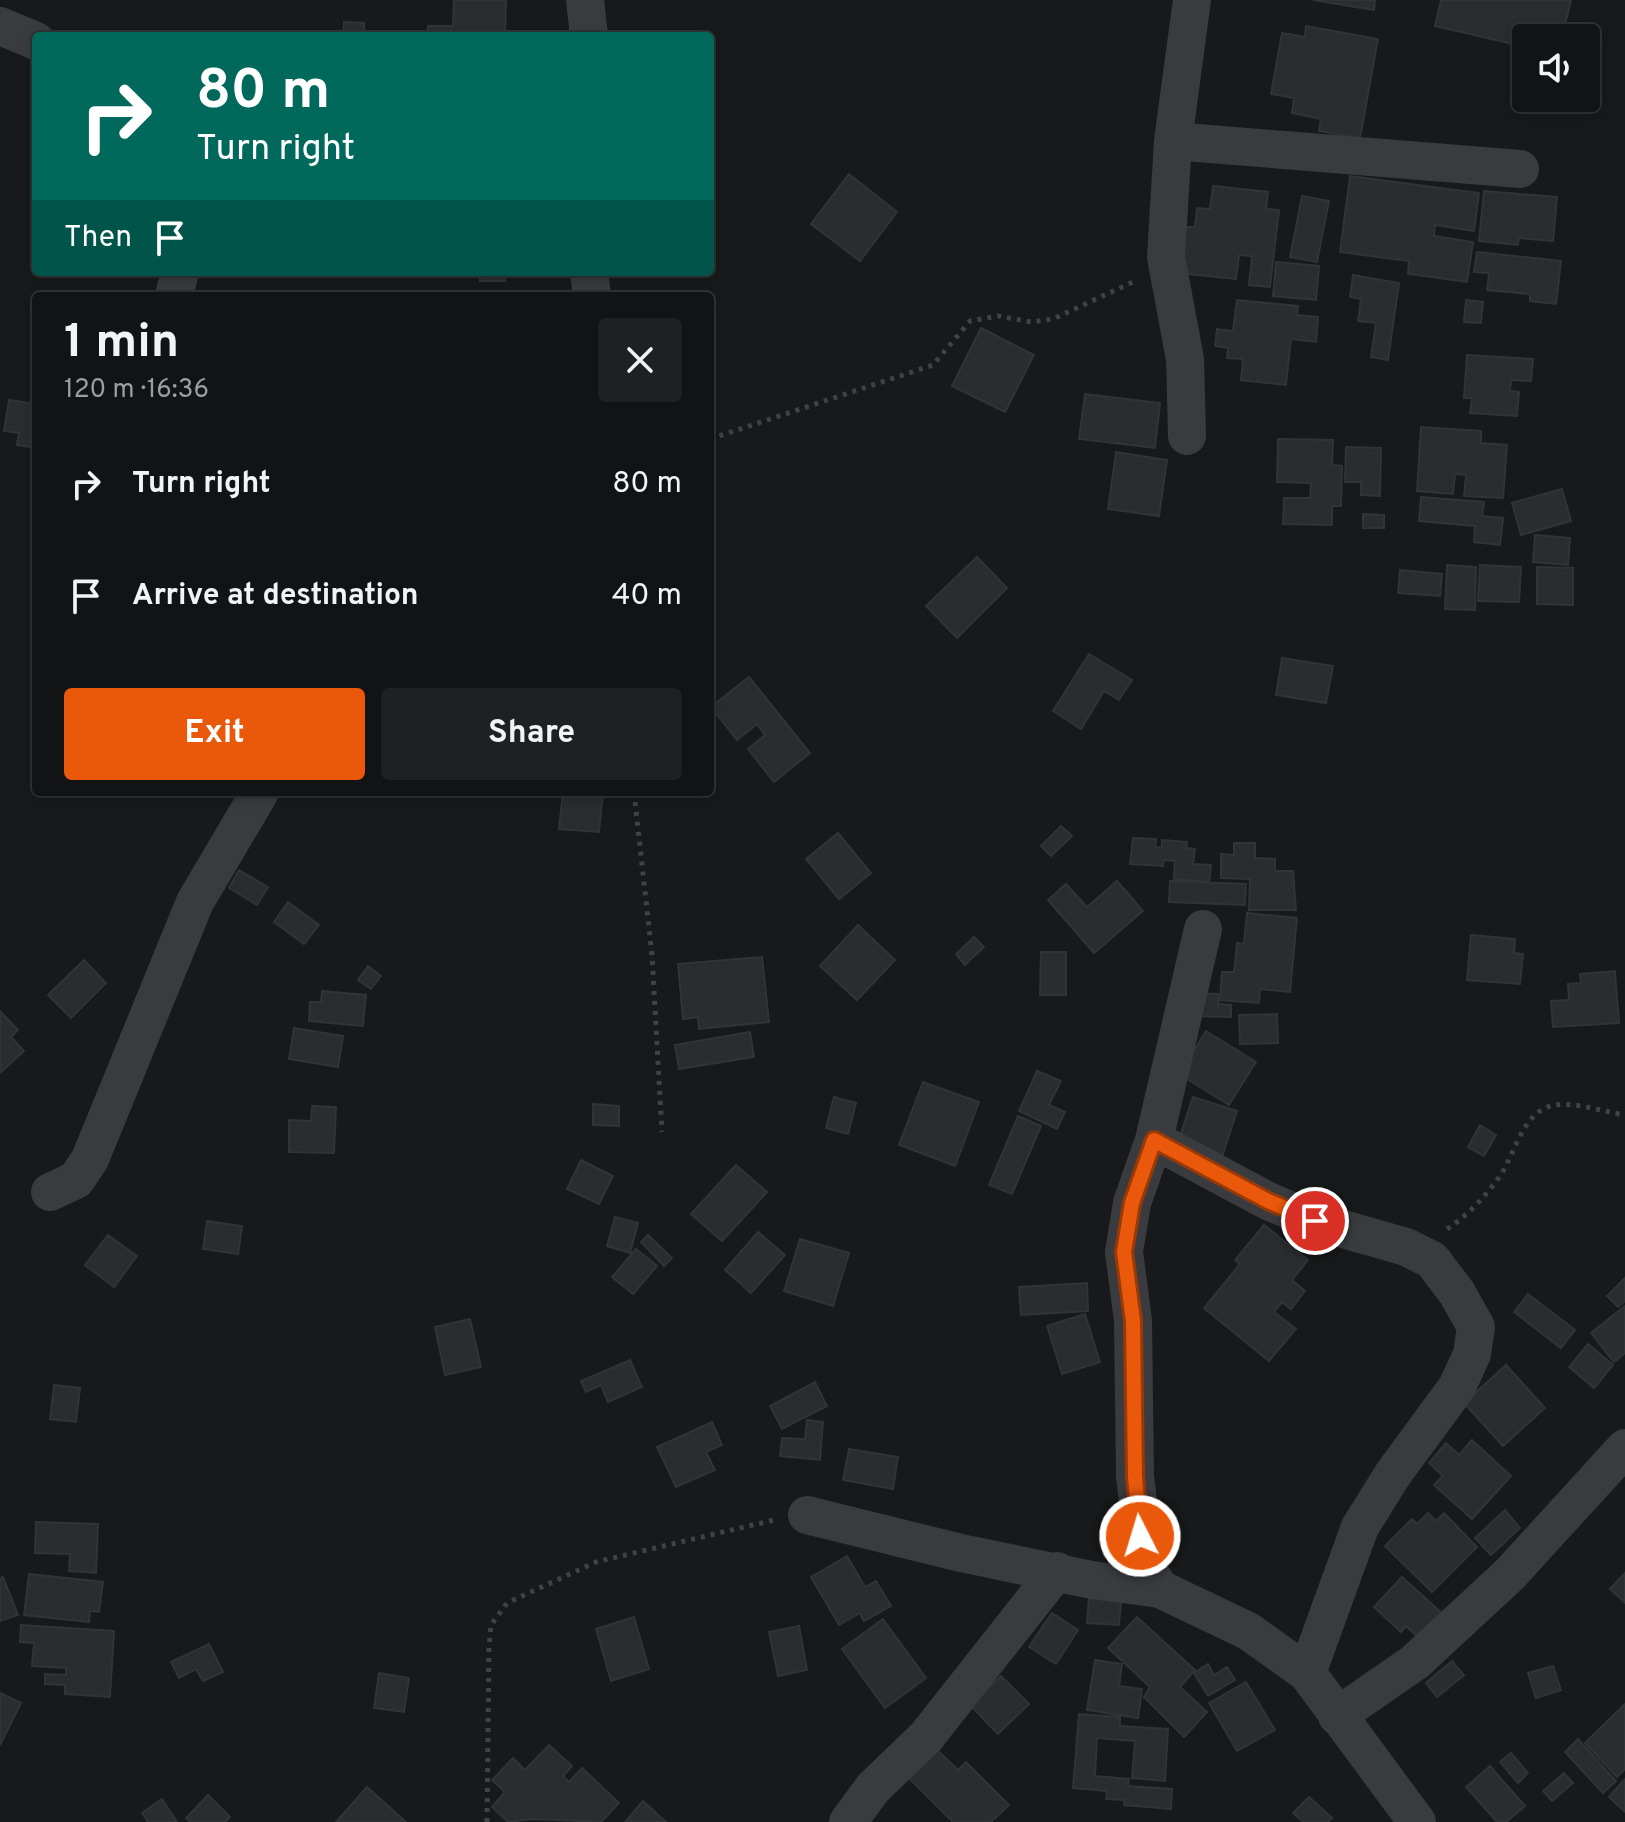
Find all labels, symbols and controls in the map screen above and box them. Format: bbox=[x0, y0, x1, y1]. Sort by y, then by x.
map controls bbox=[1512, 24, 1600, 112]
button: sound bbox=[1512, 24, 1600, 112]
text: 80 m bbox=[196, 58, 330, 128]
icon: right bbox=[64, 64, 168, 168]
text: Turn right bbox=[196, 127, 355, 173]
icon: arrive bbox=[148, 216, 192, 260]
text: Then bbox=[64, 220, 132, 257]
text: 1 min bbox=[64, 314, 179, 374]
button: close bbox=[598, 318, 682, 402]
text: 120 m · 16:36 bbox=[64, 374, 209, 407]
icon: right bbox=[64, 462, 108, 506]
text: Turn right bbox=[132, 466, 270, 503]
text: 80 m bbox=[612, 466, 682, 503]
icon: arrive bbox=[64, 574, 108, 618]
text: Arrive at destination bbox=[132, 578, 418, 615]
text: 40 m bbox=[612, 578, 682, 615]
button: Exit bbox=[64, 688, 365, 780]
button: Share bbox=[381, 688, 682, 780]
pin bbox=[1281, 1187, 1349, 1255]
icon: arrive bbox=[1293, 1199, 1337, 1243]
position arrow bbox=[1098, 1494, 1182, 1578]

